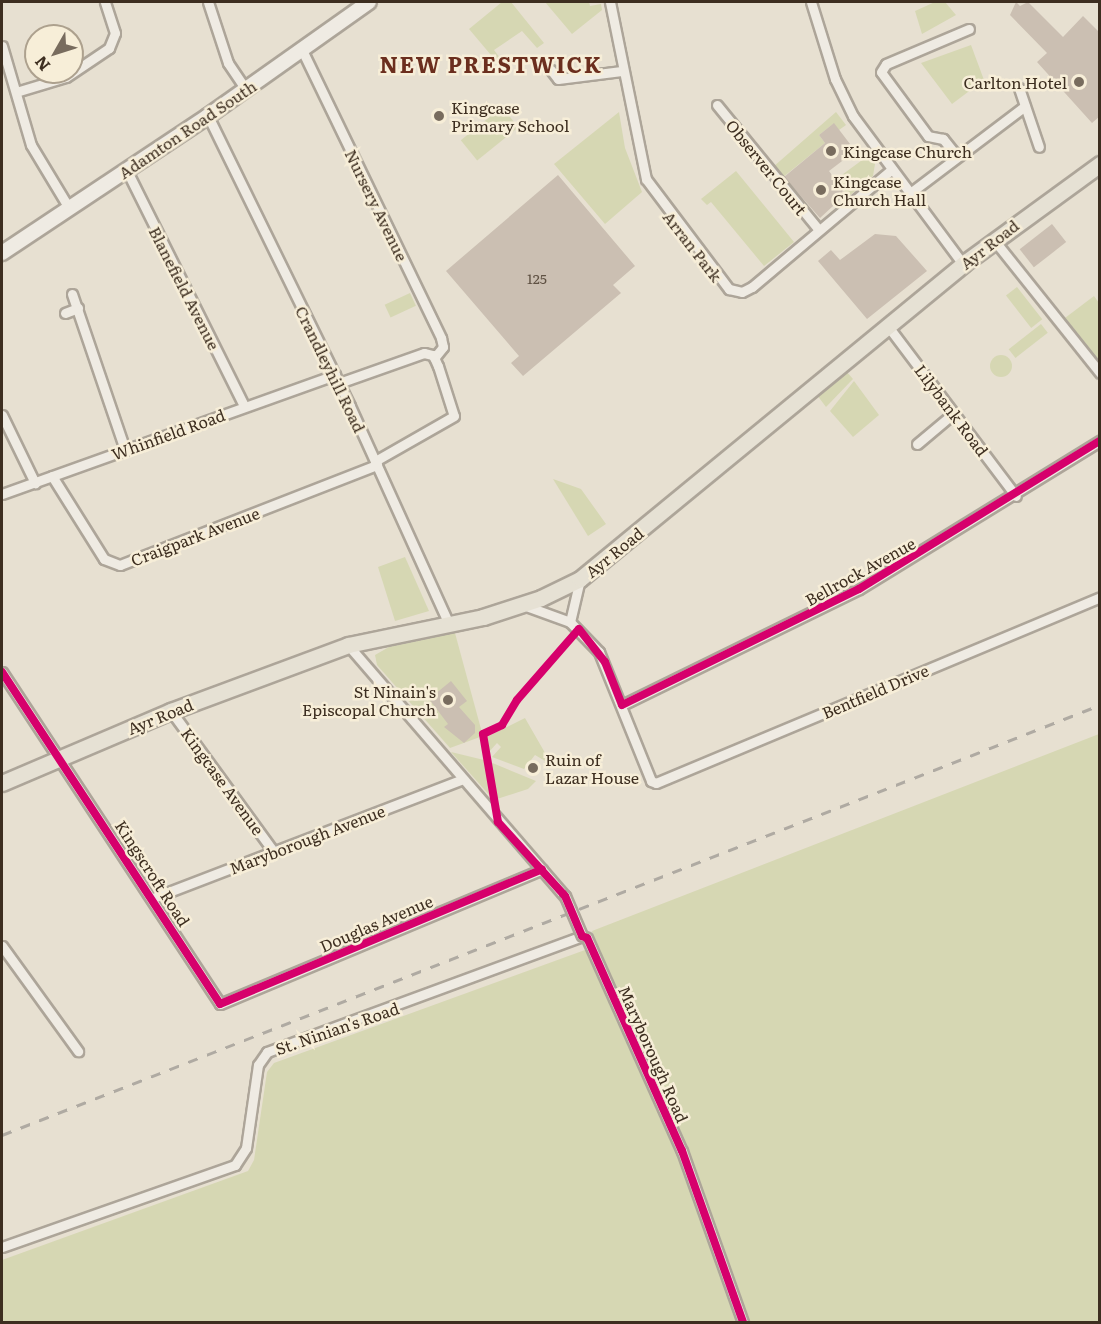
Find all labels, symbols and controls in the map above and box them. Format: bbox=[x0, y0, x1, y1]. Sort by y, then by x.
north arrow bbox=[24, 24, 84, 84]
text: N bbox=[28, 51, 55, 77]
district label: NEW PRESTWICK bbox=[380, 51, 602, 77]
place label: Carlton Hotel bbox=[963, 72, 1067, 92]
marker: Carlton Hotel bbox=[1072, 75, 1086, 89]
street label: Adamton Road South bbox=[114, 76, 260, 182]
place label: Kingcase Primary School bbox=[451, 97, 569, 135]
marker: Kingcase Primary School bbox=[432, 109, 446, 123]
street label: Observer Court bbox=[723, 115, 811, 219]
place label: Kingcase Church bbox=[843, 141, 972, 161]
marker: Kingcase Church bbox=[824, 144, 838, 158]
street label: Nursery Avenue bbox=[342, 146, 412, 264]
place label: Kingcase Church Hall bbox=[833, 171, 926, 209]
marker: Kingcase Church Hall bbox=[814, 183, 828, 197]
street label: Arran Park bbox=[660, 207, 726, 285]
street label: Ayr Road bbox=[956, 215, 1022, 273]
street label: Blanefield Avenue bbox=[146, 223, 224, 353]
house number: 125 bbox=[527, 270, 547, 286]
street label: Crandleyhill Road bbox=[292, 303, 370, 435]
street label: Lilybank Road bbox=[911, 360, 993, 460]
street label: Whinfield Road bbox=[109, 405, 227, 463]
street label: Craigpark Avenue bbox=[128, 503, 262, 569]
street label: Ayr Road bbox=[581, 523, 647, 581]
street label: Bellrock Avenue bbox=[802, 533, 918, 609]
street label: Bentfield Drive bbox=[819, 660, 931, 722]
place label: St Ninain's Episcopal Church bbox=[302, 681, 436, 719]
marker: St Ninain's Episcopal Church bbox=[441, 693, 455, 707]
street label: Ayr Road bbox=[124, 694, 196, 738]
street label: Kingcase Avenue bbox=[178, 724, 268, 838]
place label: Ruin of Lazar House bbox=[545, 749, 639, 787]
marker: Ruin of Lazar House bbox=[526, 761, 540, 775]
street label: Maryborough Avenue bbox=[226, 800, 388, 878]
street label: Kingscroft Road bbox=[112, 816, 194, 930]
street label: Douglas Avenue bbox=[317, 891, 435, 955]
street label: Maryborough Road bbox=[615, 983, 693, 1125]
street label: St. Ninian's Road bbox=[273, 998, 401, 1058]

